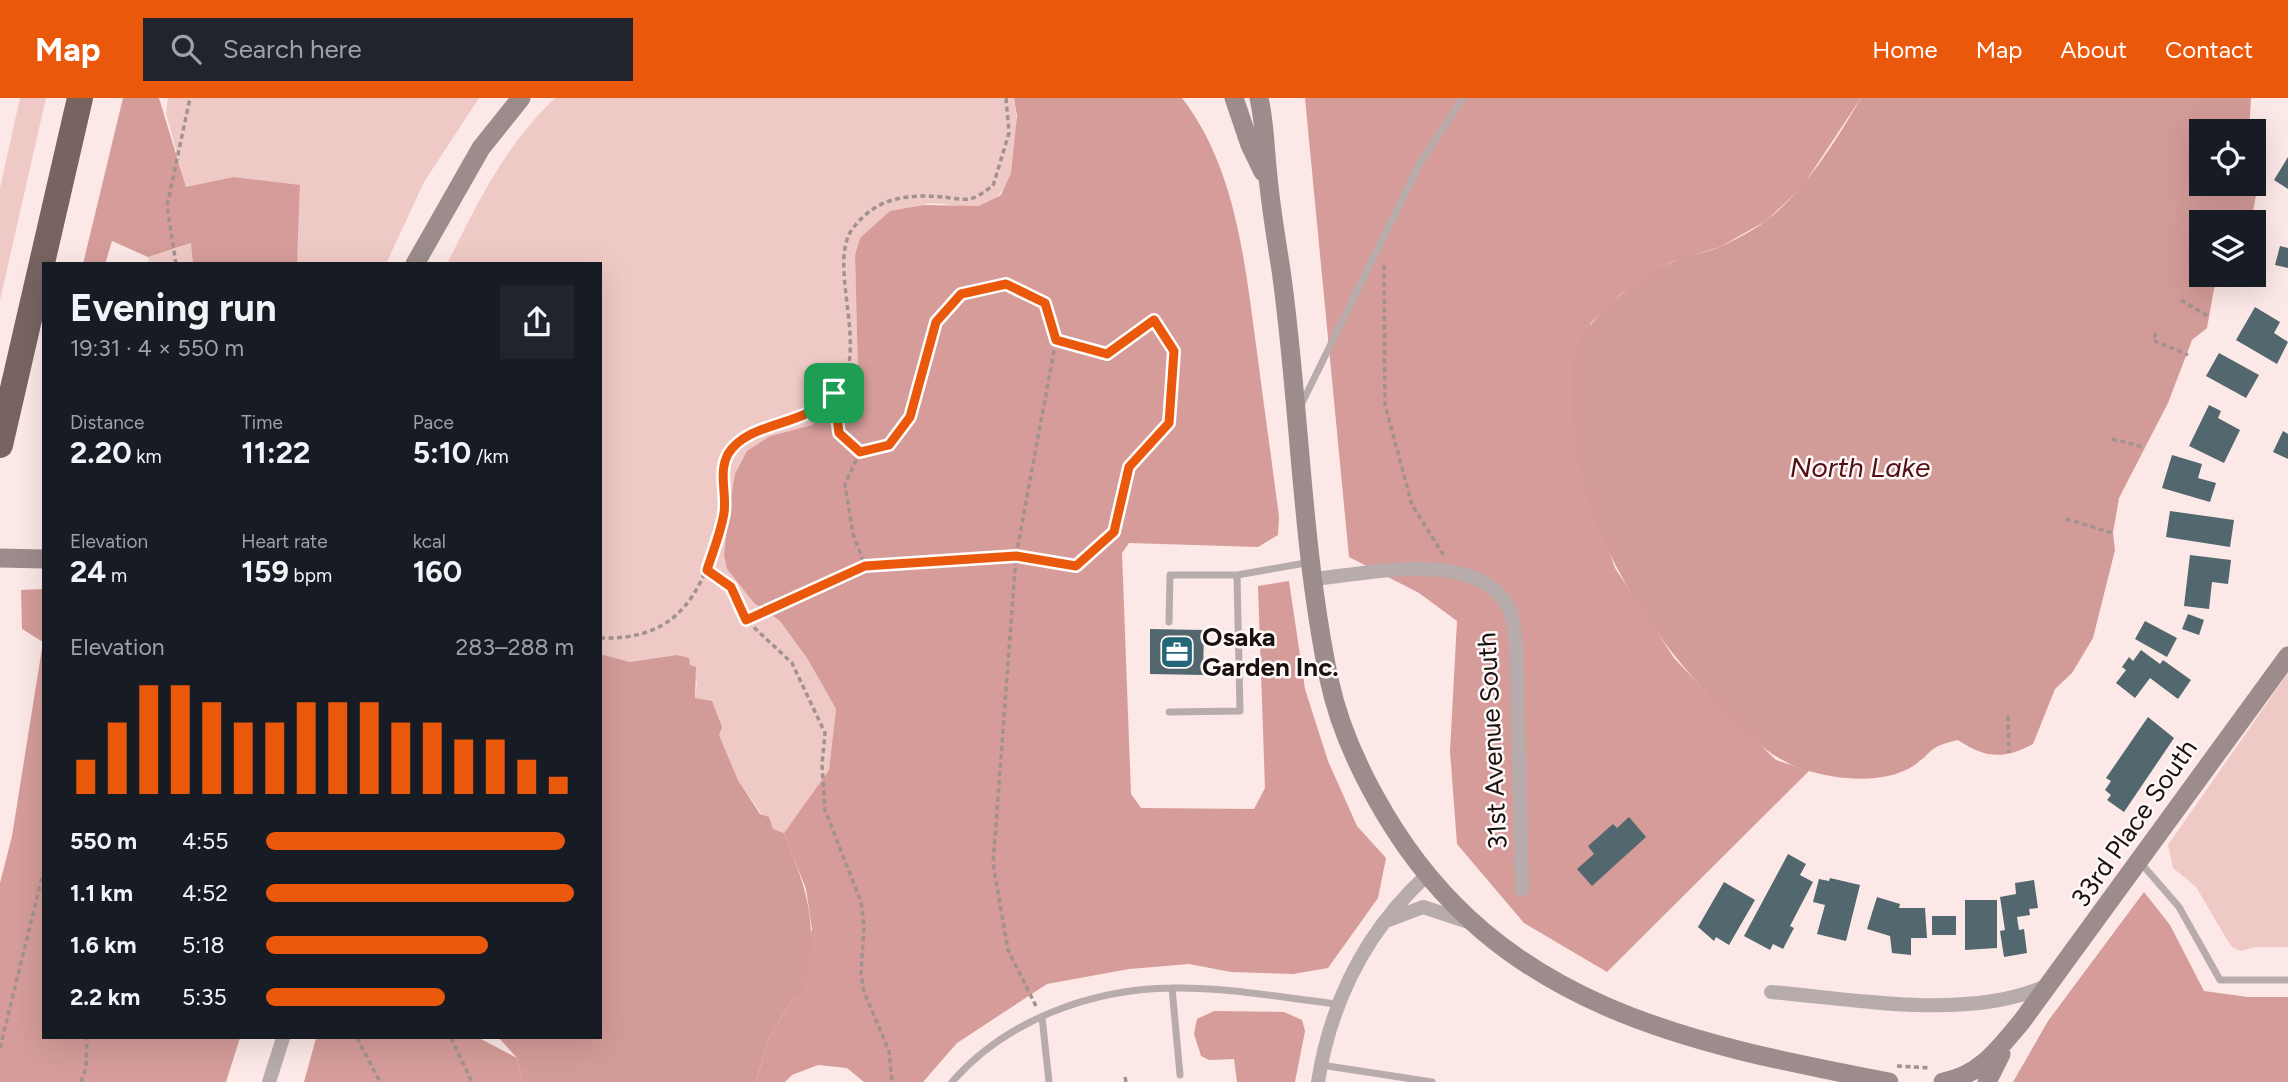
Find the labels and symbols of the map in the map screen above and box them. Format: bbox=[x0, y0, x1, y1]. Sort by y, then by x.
pin bbox=[804, 363, 864, 423]
water label: North Lake bbox=[1790, 450, 1930, 484]
place label: Osaka Garden Inc. bbox=[1202, 621, 1339, 683]
street label: 31st Avenue South bbox=[1470, 632, 1514, 850]
office icon: Osaka Garden Inc. bbox=[1158, 633, 1196, 671]
street label: 33rd Place South bbox=[2064, 733, 2204, 913]

